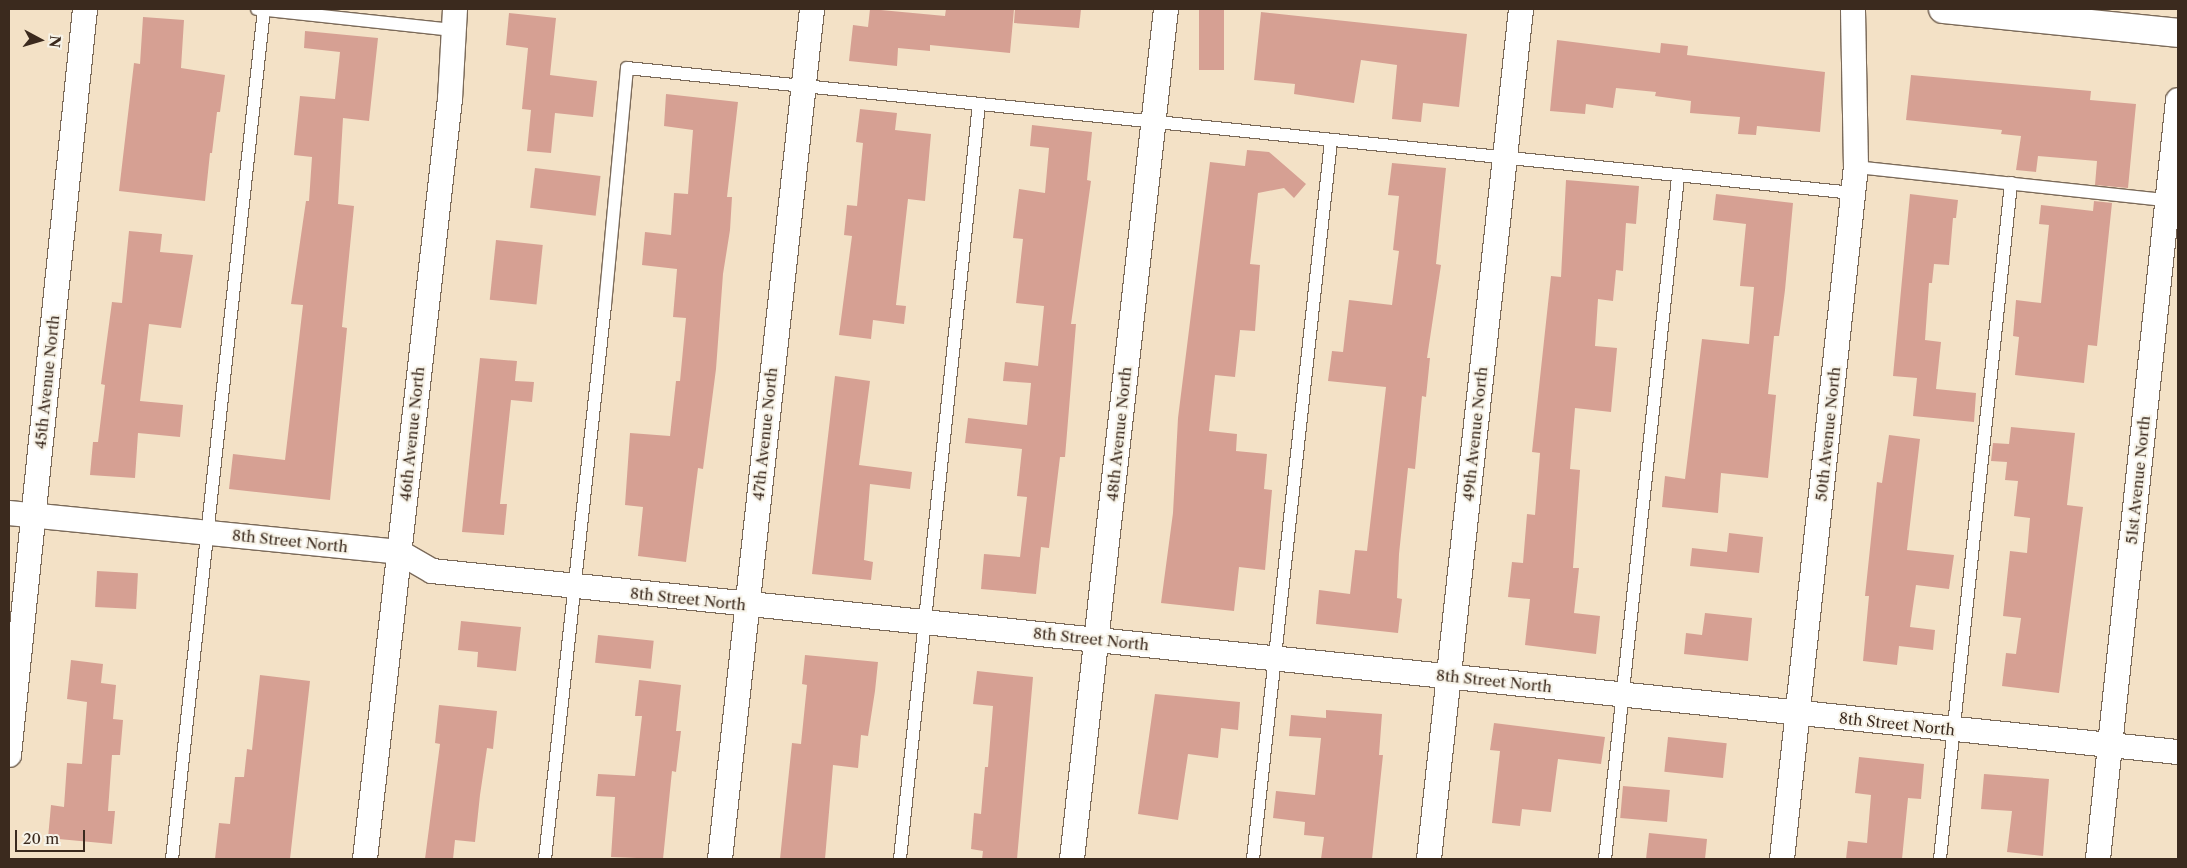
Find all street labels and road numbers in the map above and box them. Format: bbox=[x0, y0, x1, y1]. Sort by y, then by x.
street label: 45th Avenue North bbox=[31, 314, 63, 450]
street label: 50th Avenue North bbox=[1812, 365, 1844, 503]
street label: 46th Avenue North bbox=[396, 366, 428, 502]
street label: 47th Avenue North bbox=[749, 366, 781, 502]
street label: 48th Avenue North bbox=[1103, 366, 1135, 502]
street label: 49th Avenue North bbox=[1459, 366, 1491, 502]
street label: 51st Avenue North bbox=[2122, 415, 2154, 545]
street label: 8th Street North bbox=[231, 526, 349, 556]
street label: 8th Street North bbox=[629, 584, 747, 614]
street label: 8th Street North bbox=[1032, 624, 1150, 654]
street label: 8th Street North bbox=[1435, 666, 1553, 696]
street label: 8th Street North bbox=[1838, 709, 1956, 739]

